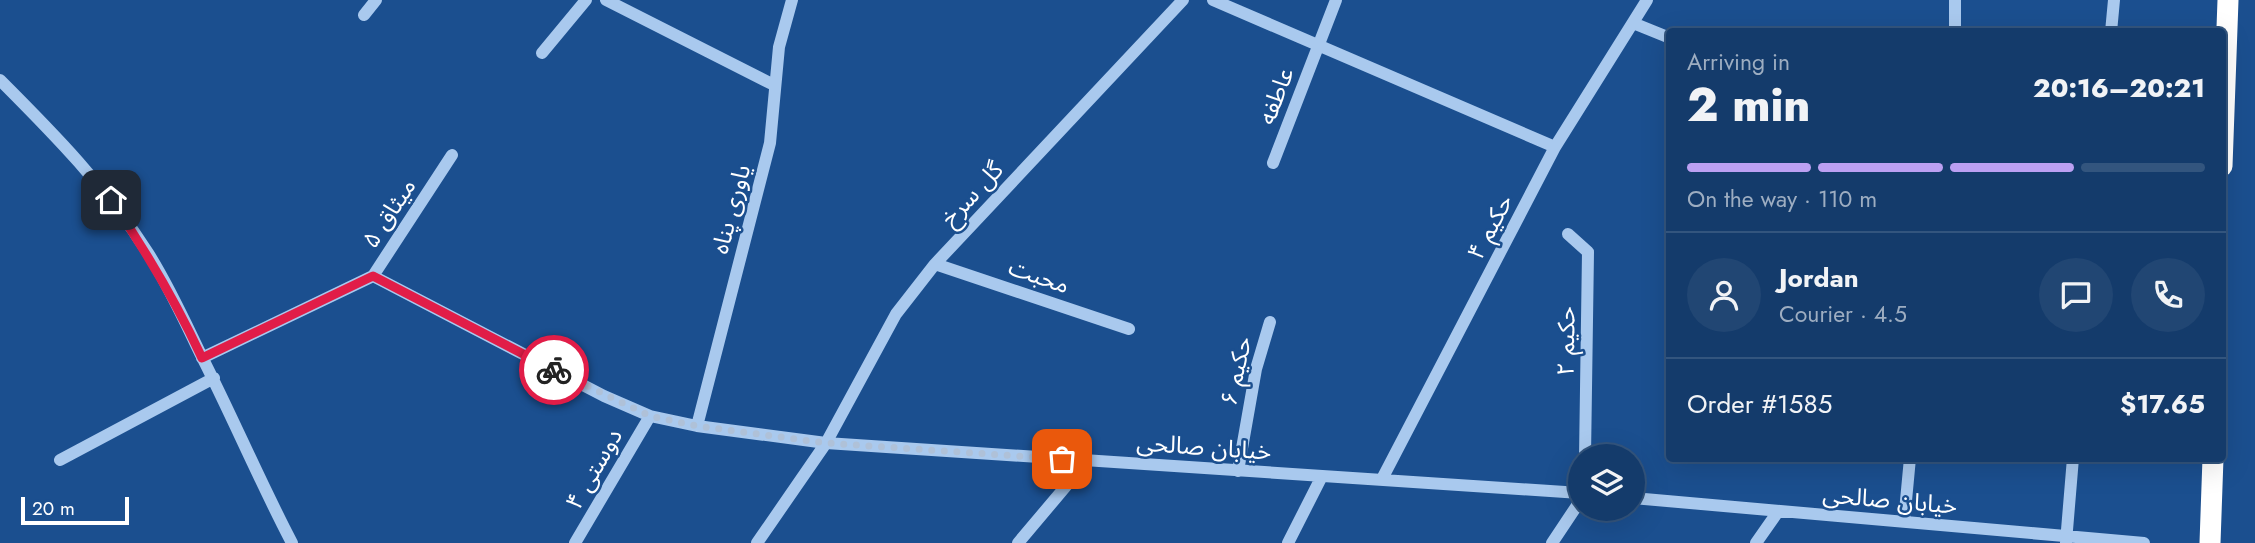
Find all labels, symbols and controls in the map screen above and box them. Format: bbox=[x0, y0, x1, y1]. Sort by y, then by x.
text: Arriving in bbox=[1687, 45, 1790, 79]
street label: عاطفه bbox=[1249, 62, 1302, 130]
text: 20:16–20:21 bbox=[2033, 69, 2205, 107]
text: 2 min bbox=[1687, 72, 1811, 138]
street label: گل سرخ bbox=[932, 152, 1012, 234]
street label: یاوری پناه bbox=[702, 160, 759, 257]
pin bbox=[81, 170, 141, 230]
street label: میثاق ۵ bbox=[353, 171, 424, 255]
icon: home bbox=[92, 181, 130, 219]
text: On the way · 110 m bbox=[1687, 182, 1877, 216]
street label: حکیم ۴ bbox=[1458, 188, 1521, 266]
street label: محبت bbox=[1004, 249, 1074, 302]
button: person bbox=[1687, 258, 1761, 332]
button: chat bbox=[2039, 258, 2113, 332]
button: phone bbox=[2131, 258, 2205, 332]
text: Jordan bbox=[1779, 259, 1859, 297]
text: Courier · 4.5 bbox=[1779, 297, 1907, 331]
street label: حکیم ۲ bbox=[1547, 306, 1584, 376]
street label: حکیم ۶ bbox=[1211, 333, 1260, 409]
courier bbox=[519, 335, 589, 405]
icon: bike bbox=[535, 351, 573, 389]
text: Order #1585 bbox=[1687, 385, 1832, 423]
text: $17.65 bbox=[2120, 385, 2205, 423]
street label: دوستی ۴ bbox=[556, 422, 631, 516]
street label: خیابان صالحی bbox=[1135, 424, 1273, 469]
pin bbox=[1032, 429, 1092, 489]
icon: bag bbox=[1043, 440, 1081, 478]
map controls bbox=[1568, 444, 1645, 521]
button: layers bbox=[1568, 444, 1645, 521]
street label: خیابان صالحی bbox=[1821, 476, 1959, 523]
scale bar bbox=[21, 494, 130, 526]
text: 20 m bbox=[32, 495, 75, 522]

